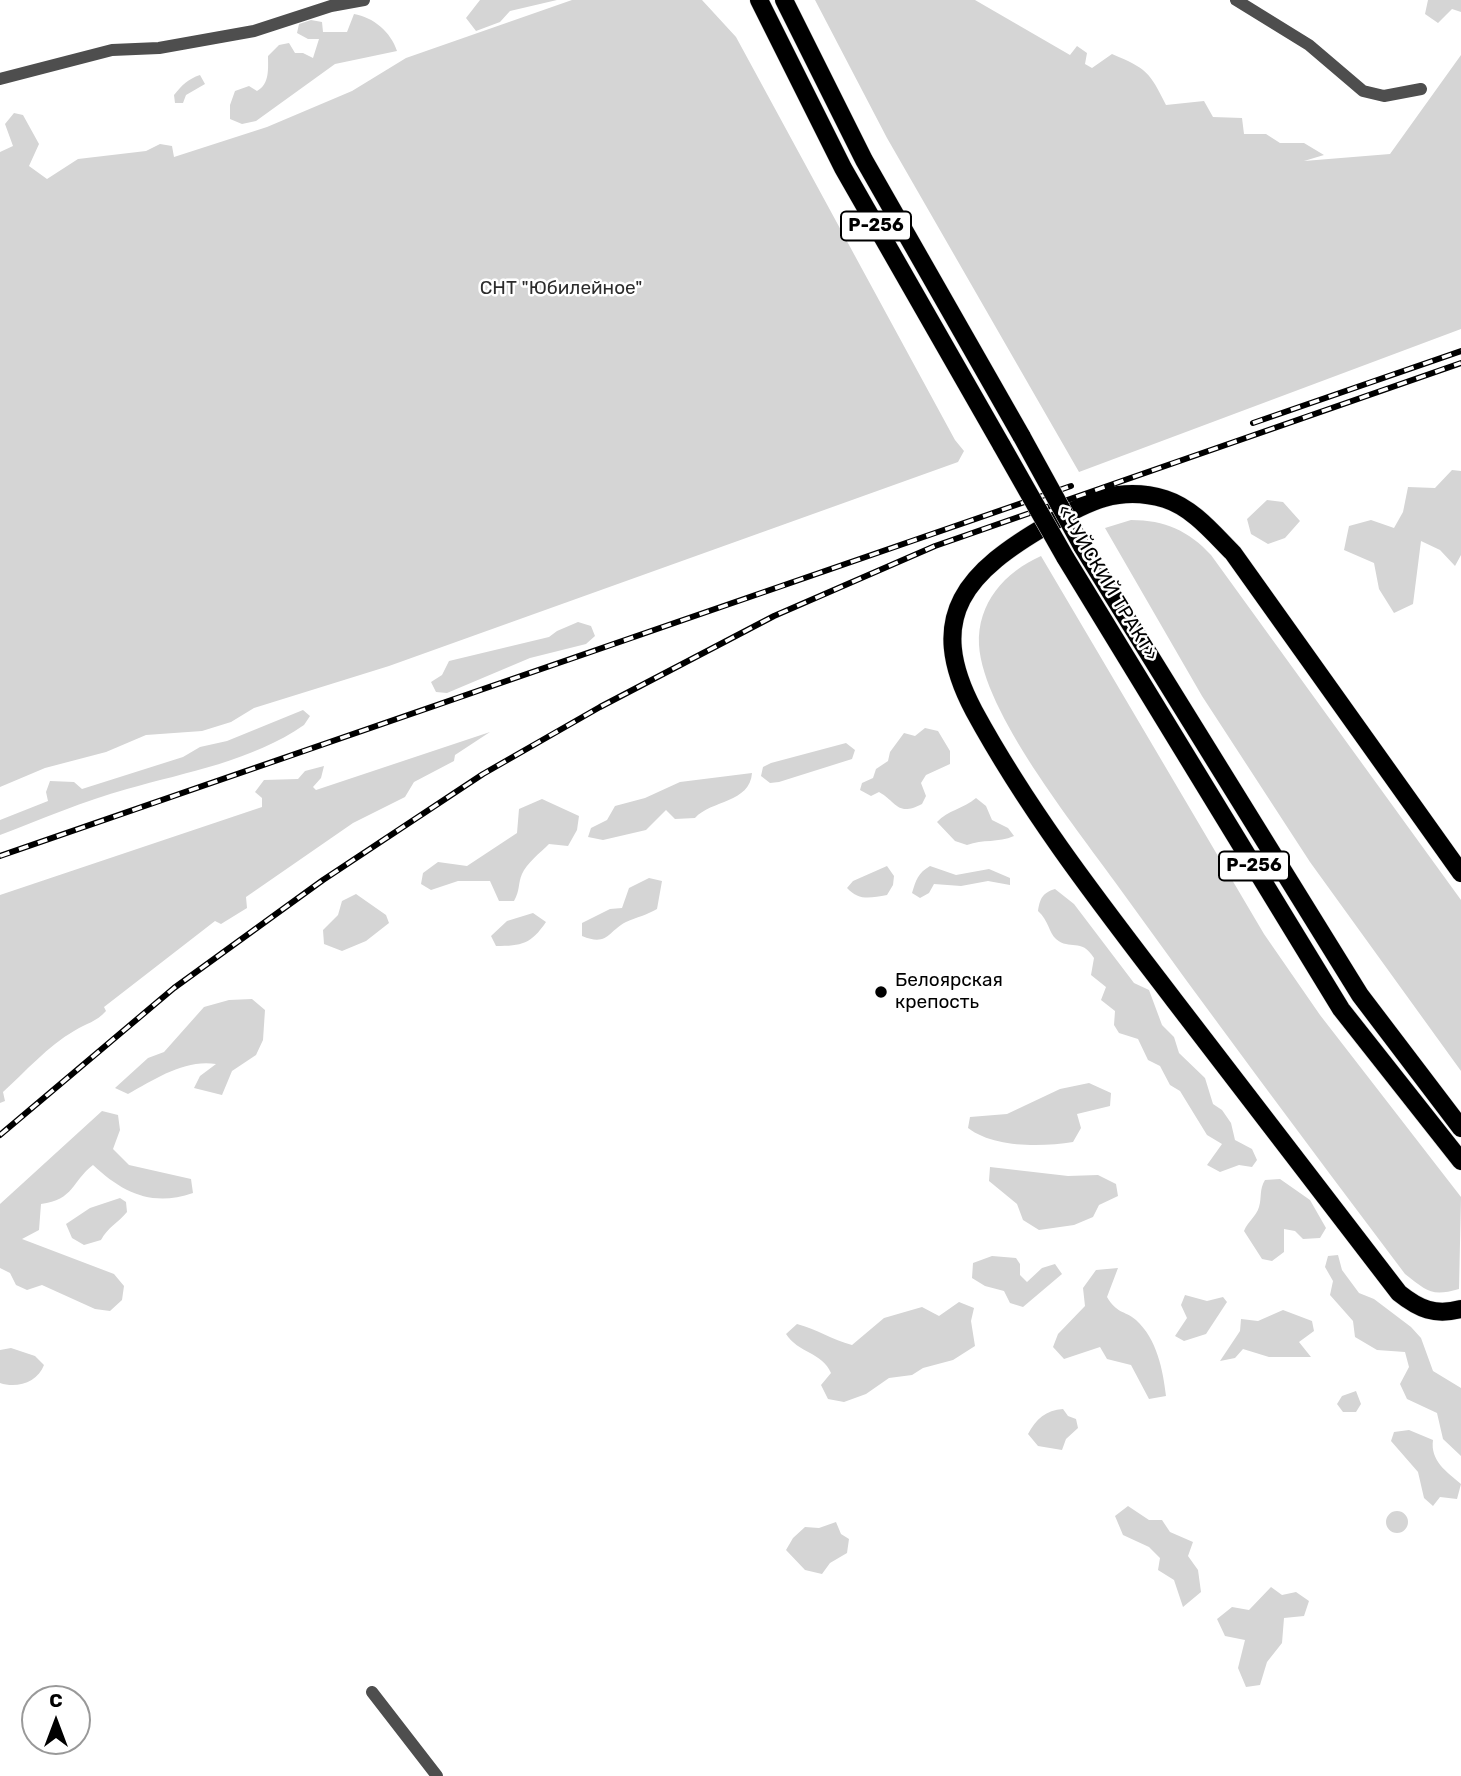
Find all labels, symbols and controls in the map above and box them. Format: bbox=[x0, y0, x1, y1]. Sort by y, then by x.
road number: Р-256 bbox=[841, 211, 911, 240]
park label: СНТ "Юбилейное" bbox=[480, 278, 642, 300]
street label: «ЧУЙСКИЙ ТРАКТ» bbox=[1051, 501, 1163, 665]
road number: Р-256 bbox=[1219, 852, 1289, 880]
place label: Белоярская крепость bbox=[895, 970, 1003, 1014]
marker: Белоярская крепость bbox=[873, 984, 889, 1000]
north arrow bbox=[21, 1685, 91, 1755]
text: С bbox=[49, 1689, 63, 1712]

